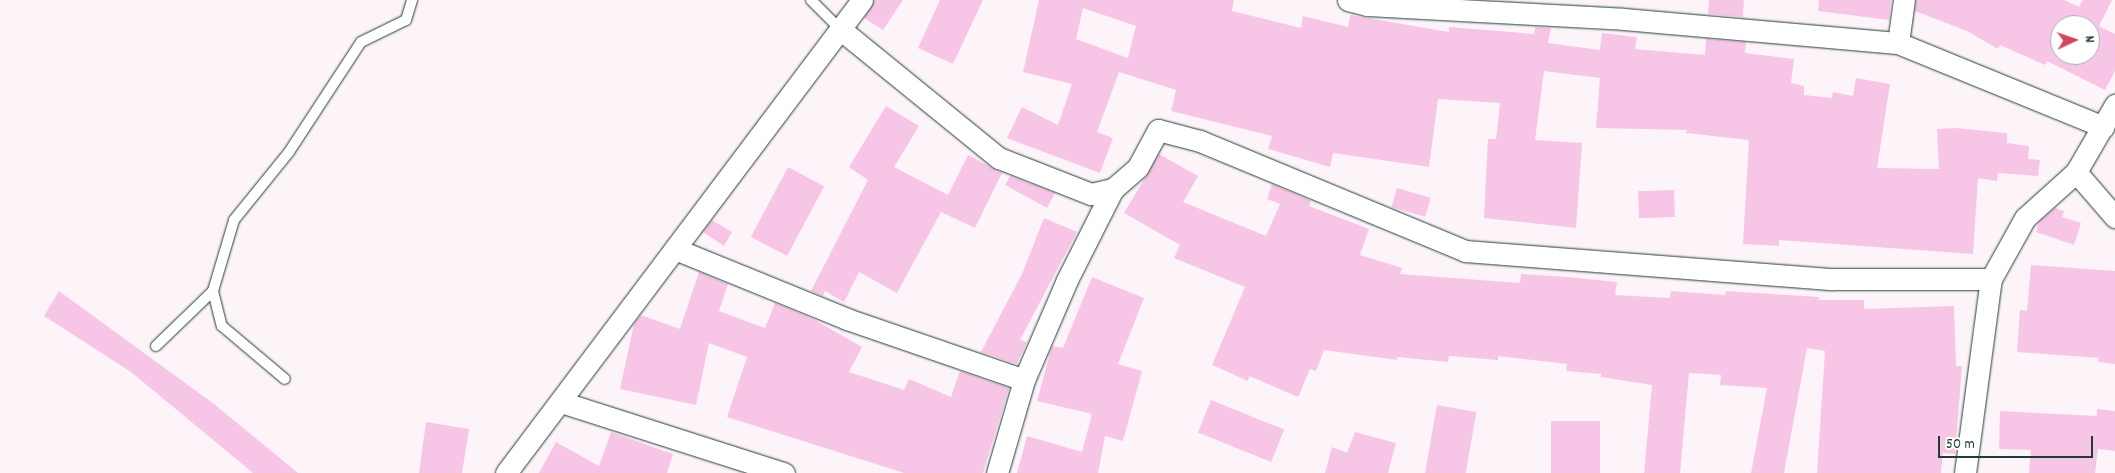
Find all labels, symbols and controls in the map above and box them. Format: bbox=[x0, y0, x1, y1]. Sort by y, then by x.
north arrow bbox=[2050, 15, 2100, 65]
text: N bbox=[2079, 35, 2099, 43]
scale bar bbox=[1940, 426, 2095, 458]
text: 50 m bbox=[1946, 434, 1975, 456]

